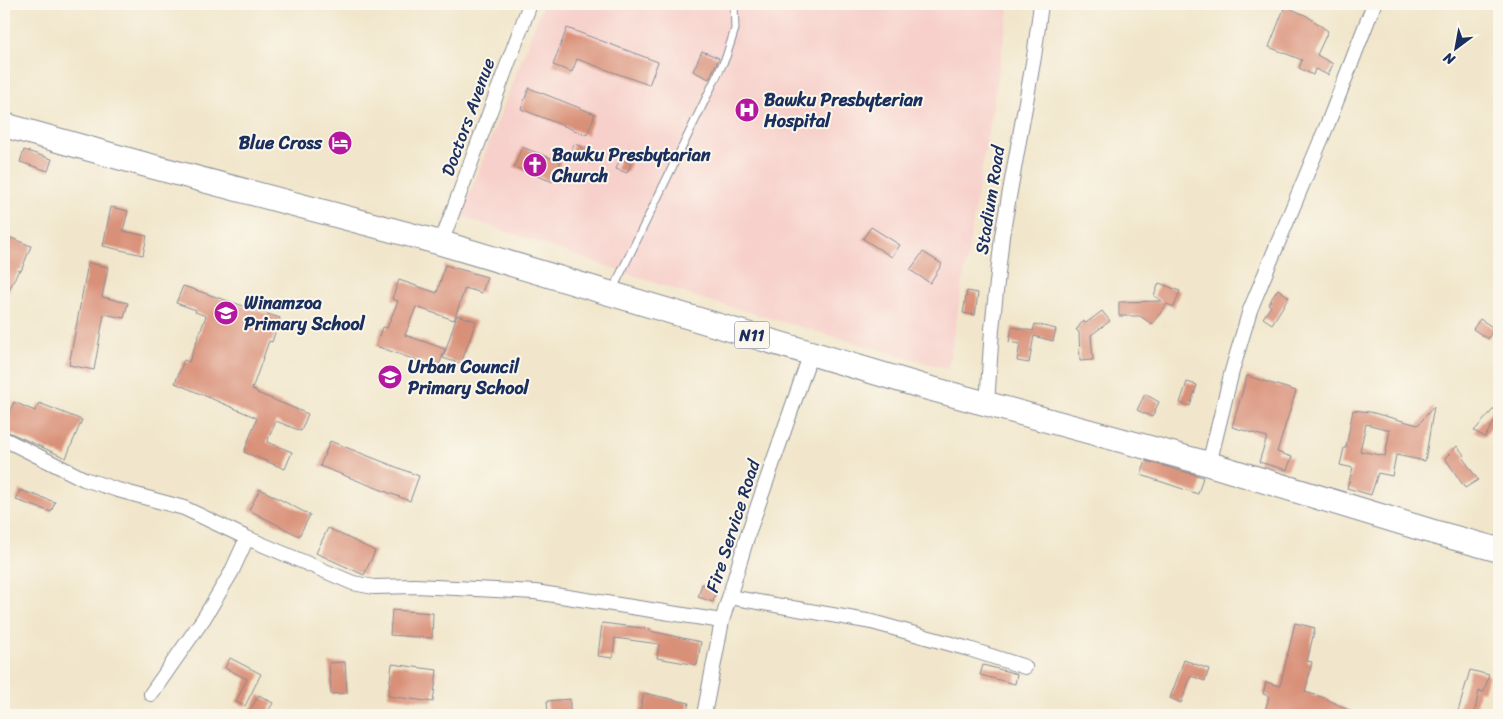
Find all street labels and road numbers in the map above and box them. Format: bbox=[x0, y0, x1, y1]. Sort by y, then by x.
street label: Doctors Avenue bbox=[432, 53, 504, 181]
street label: Stadium Road bbox=[966, 142, 1015, 257]
road number: N11 bbox=[734, 322, 770, 348]
street label: Fire Service Road bbox=[696, 454, 770, 597]

